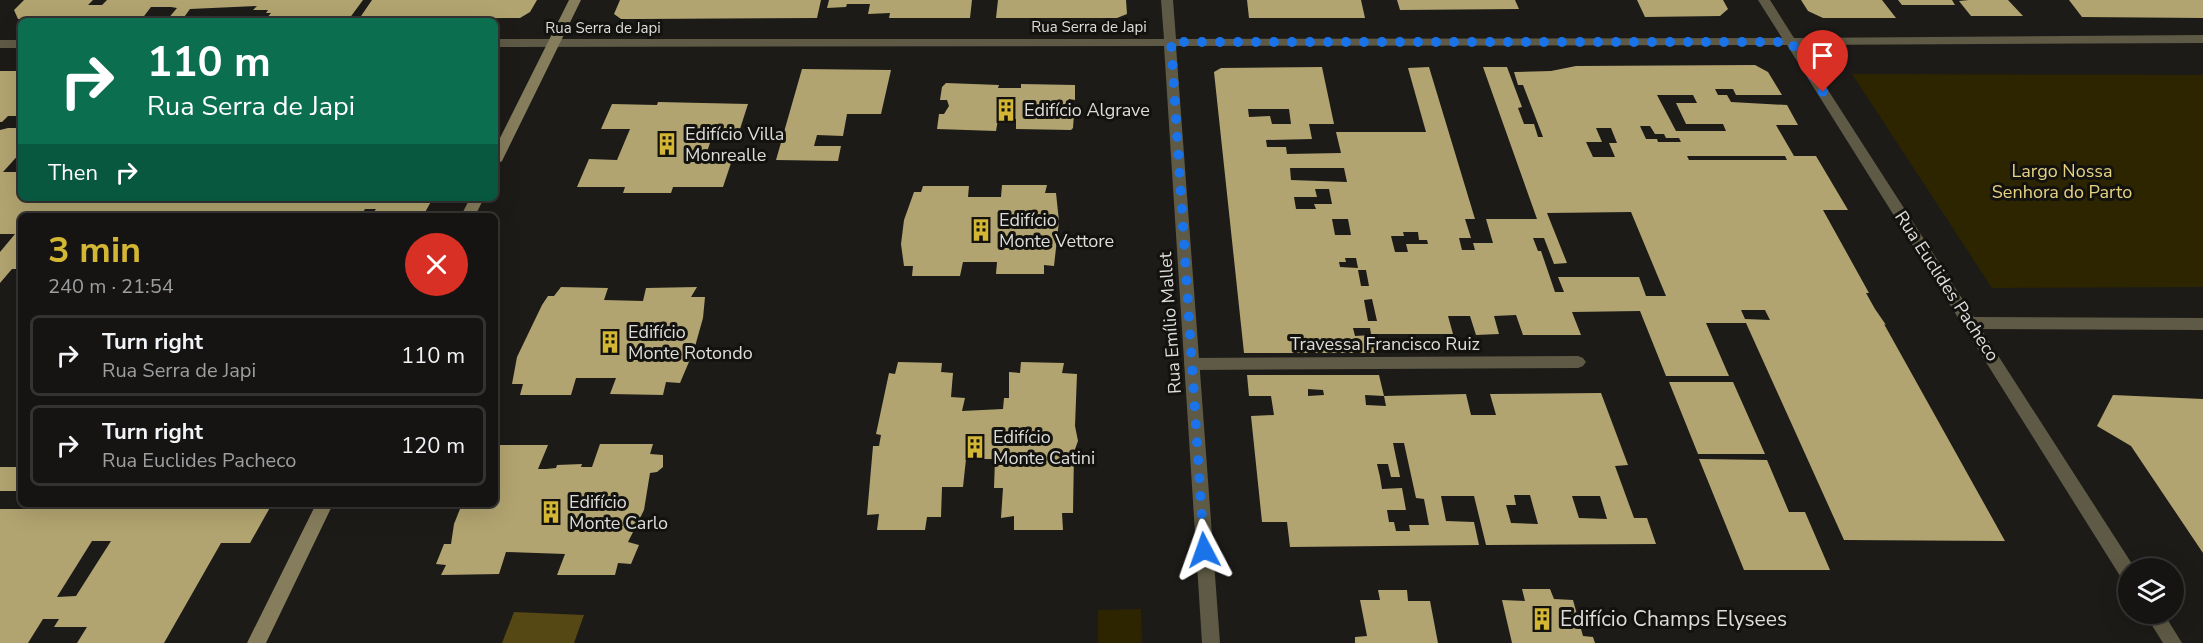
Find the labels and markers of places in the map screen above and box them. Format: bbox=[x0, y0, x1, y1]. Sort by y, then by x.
pin bbox=[1797, 30, 1848, 92]
building icon: Edifício Algrave bbox=[993, 97, 1019, 123]
place label: Edifício Algrave bbox=[1024, 98, 1150, 122]
place label: Edifício Villa Monrealle bbox=[685, 122, 784, 167]
building icon: Edifício Villa Monrealle bbox=[654, 131, 680, 157]
place label: Edifício Monte Vettore bbox=[999, 208, 1114, 253]
building icon: Edifício Monte Vettore bbox=[968, 217, 994, 243]
place label: Edifício Monte Rotondo bbox=[628, 320, 753, 365]
building icon: Edifício Monte Rotondo bbox=[597, 329, 623, 355]
place label: Edifício Monte Catini bbox=[993, 425, 1095, 470]
building icon: Edifício Monte Catini bbox=[962, 434, 988, 460]
place label: Edifício Monte Carlo bbox=[569, 490, 668, 535]
building icon: Edifício Monte Carlo bbox=[538, 499, 564, 525]
place label: Edifício Champs Elysees bbox=[1560, 605, 1787, 633]
building icon: Edifício Champs Elysees bbox=[1529, 606, 1555, 632]

